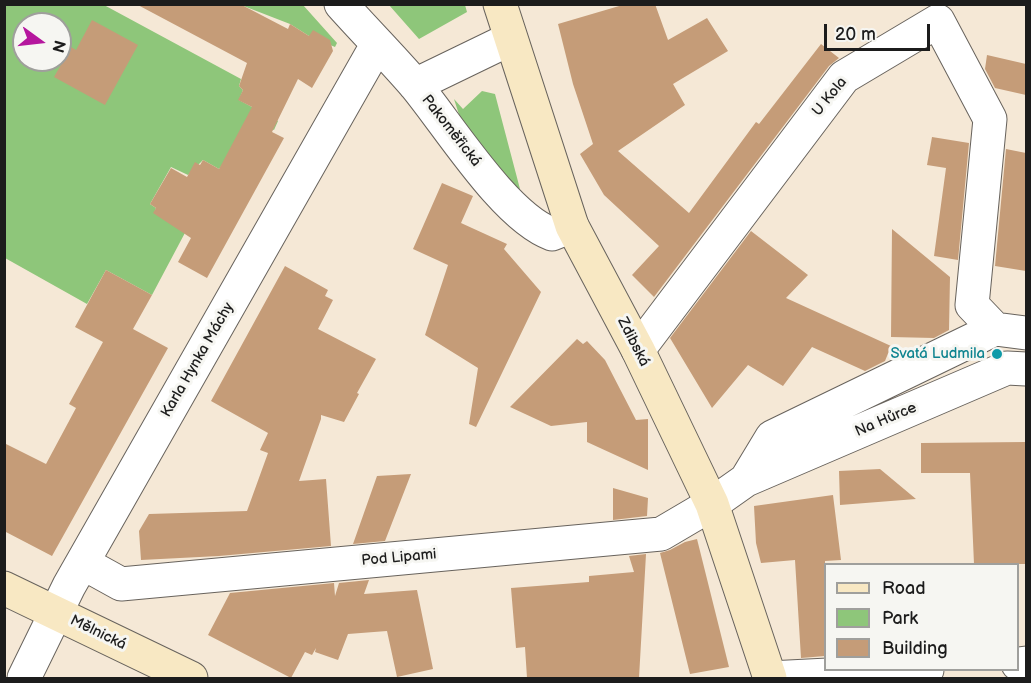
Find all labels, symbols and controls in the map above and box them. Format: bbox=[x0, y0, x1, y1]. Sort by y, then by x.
north arrow bbox=[12, 12, 72, 72]
scale bar bbox=[827, 12, 934, 50]
text: 20 m bbox=[835, 24, 876, 45]
text: N bbox=[47, 38, 69, 55]
street label: U Kola bbox=[809, 74, 851, 120]
street label: Pakoměřická bbox=[417, 92, 485, 170]
street label: Karla Hynka Máchy bbox=[158, 299, 238, 421]
street label: Zdibská bbox=[613, 314, 653, 370]
place label: Svatá Ludmila bbox=[890, 345, 985, 363]
marker: Svatá Ludmila bbox=[990, 347, 1004, 361]
street label: Na Hůrce bbox=[853, 399, 919, 441]
street label: Pod Lipami bbox=[361, 546, 437, 570]
legend bbox=[824, 563, 1019, 671]
text: Road bbox=[882, 578, 926, 599]
text: Park bbox=[882, 608, 918, 629]
street label: Mělnická bbox=[67, 612, 129, 654]
text: Building bbox=[882, 638, 948, 659]

